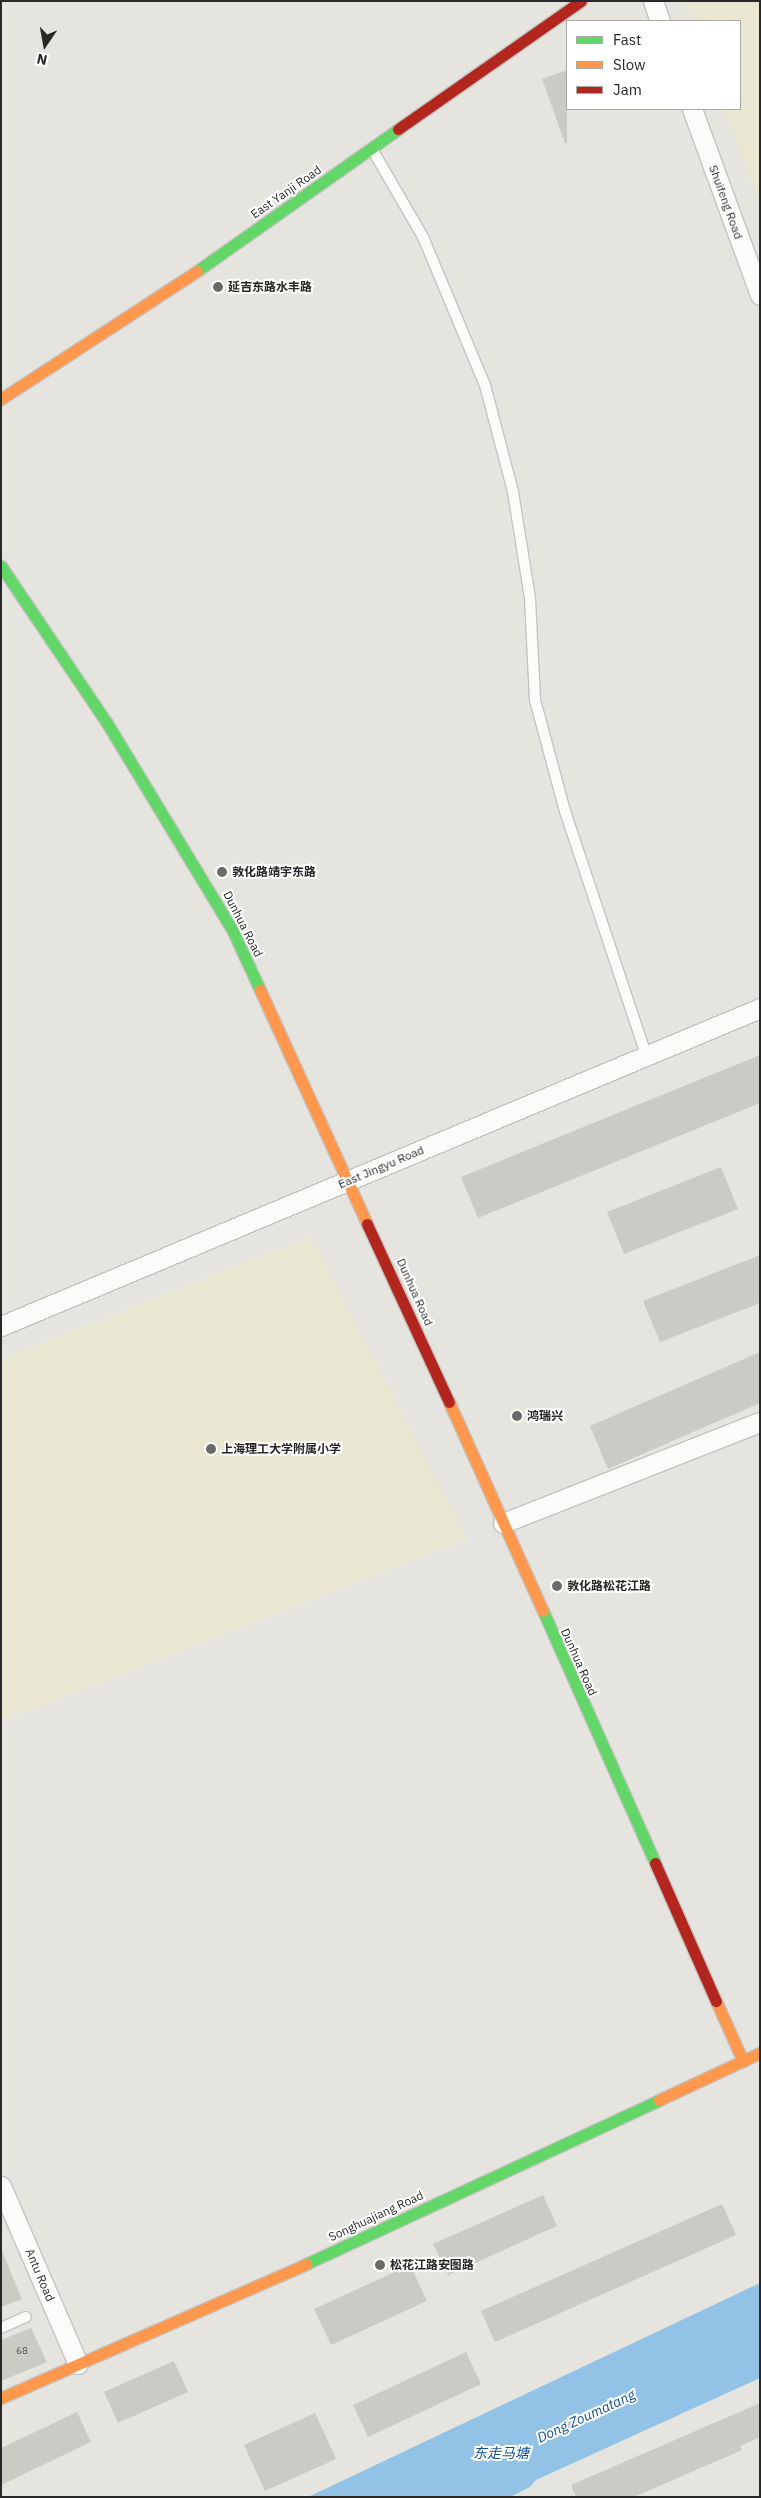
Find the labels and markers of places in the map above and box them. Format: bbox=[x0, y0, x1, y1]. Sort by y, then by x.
place label: 延吉东路水丰路 bbox=[228, 280, 312, 294]
marker: 延吉东路水丰路 bbox=[212, 281, 224, 293]
place label: 敦化路靖宇东路 bbox=[232, 865, 316, 879]
marker: 敦化路靖宇东路 bbox=[216, 866, 228, 878]
place label: 鸿瑞兴 bbox=[527, 1409, 563, 1423]
marker: 鸿瑞兴 bbox=[511, 1410, 523, 1422]
place label: 上海理工大学附属小学 bbox=[221, 1442, 341, 1456]
marker: 上海理工大学附属小学 bbox=[205, 1443, 217, 1455]
place label: 敦化路松花江路 bbox=[567, 1579, 651, 1593]
marker: 敦化路松花江路 bbox=[551, 1580, 563, 1592]
place label: 松花江路安图路 bbox=[390, 2258, 474, 2272]
marker: 松花江路安图路 bbox=[374, 2259, 386, 2271]

